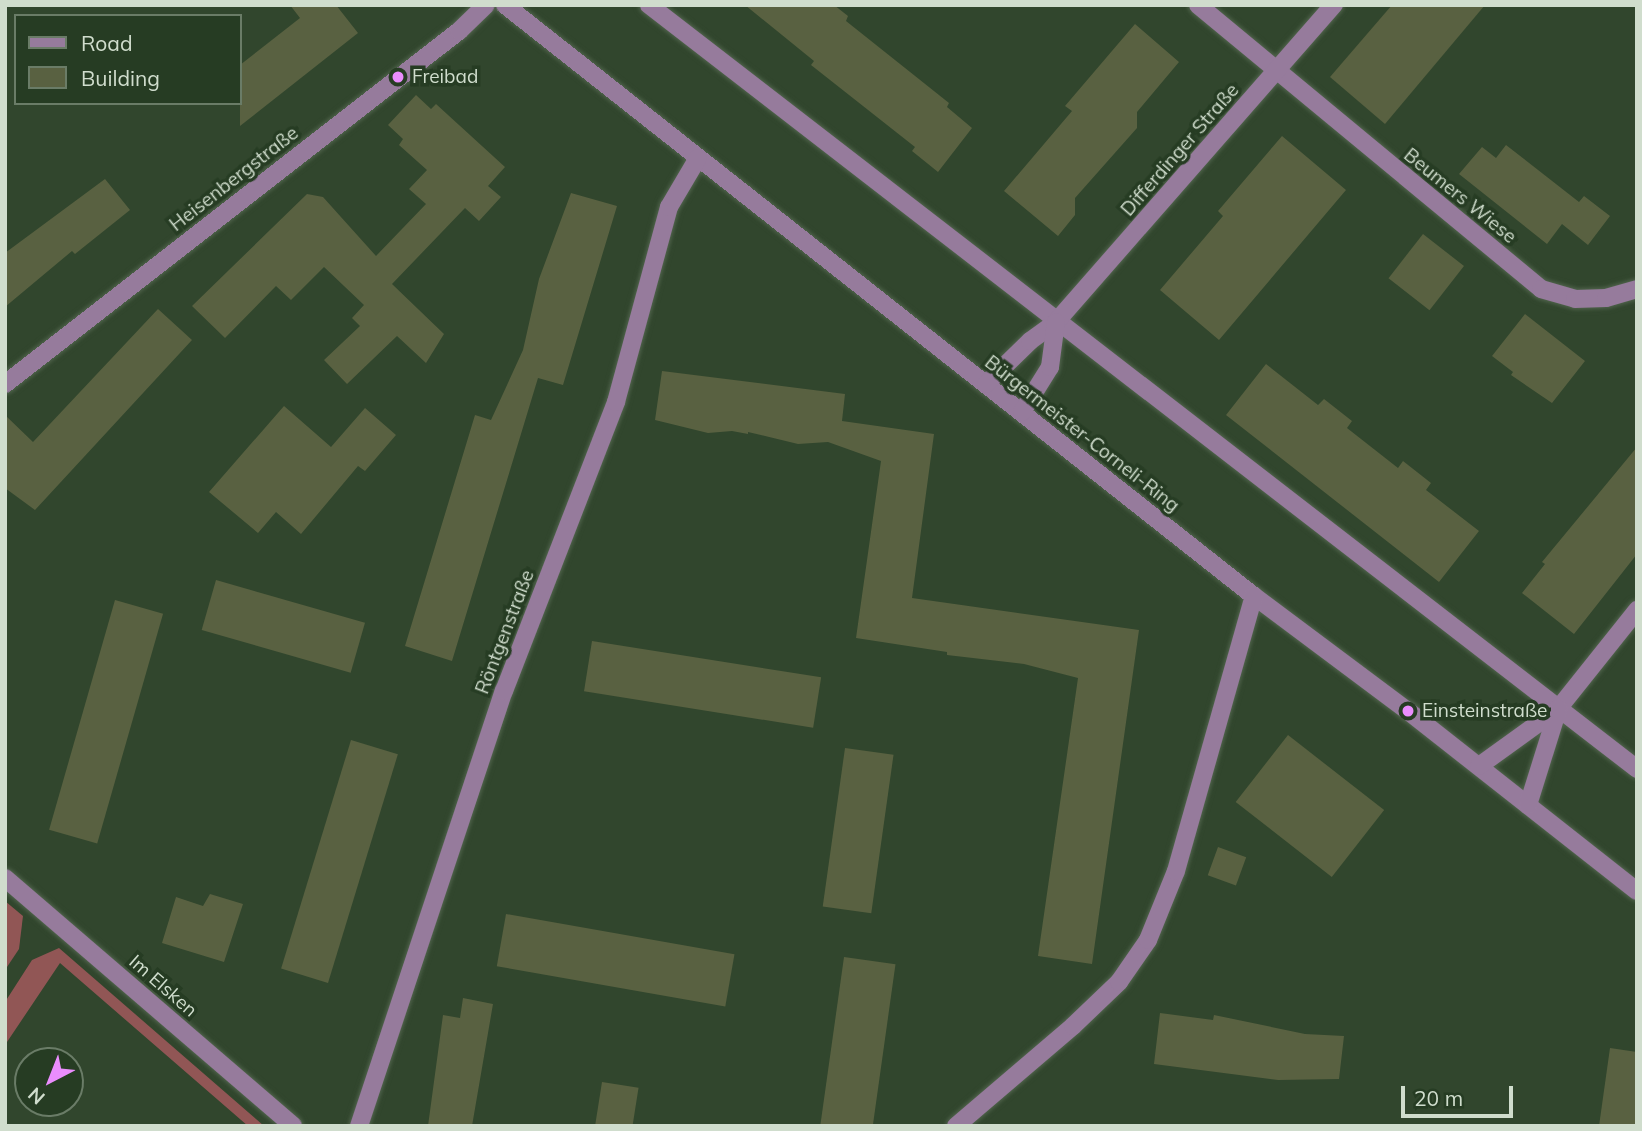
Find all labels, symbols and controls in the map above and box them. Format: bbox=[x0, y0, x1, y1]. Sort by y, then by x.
legend bbox=[14, 14, 242, 105]
text: Road bbox=[81, 30, 132, 56]
text: Building bbox=[81, 65, 160, 91]
place label: Freibad bbox=[412, 66, 478, 88]
marker: Freibad bbox=[390, 69, 406, 85]
street label: Differdinger Straße bbox=[1116, 79, 1244, 221]
street label: Heisenbergstraße bbox=[165, 122, 303, 236]
street label: Beumers Wiese bbox=[1399, 144, 1521, 248]
street label: Bürgermeister-Corneli-Ring bbox=[980, 351, 1184, 517]
street label: Röntgenstraße bbox=[471, 567, 539, 697]
place label: Einsteinstraße bbox=[1422, 700, 1547, 722]
marker: Einsteinstraße bbox=[1400, 703, 1416, 719]
street label: Im Elsken bbox=[124, 950, 202, 1022]
north arrow bbox=[14, 1047, 84, 1117]
scale bar bbox=[1404, 1072, 1516, 1116]
text: N bbox=[23, 1082, 50, 1110]
text: 20 m bbox=[1414, 1085, 1463, 1111]

